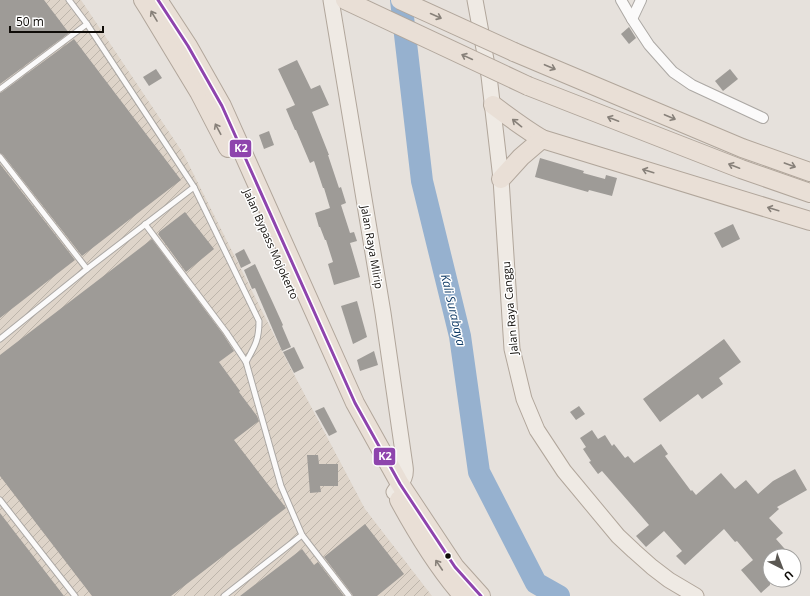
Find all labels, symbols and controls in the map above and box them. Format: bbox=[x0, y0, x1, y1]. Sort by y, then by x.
scale bar bbox=[10, 8, 103, 34]
one-way arrow bbox=[150, 11, 158, 22]
text: 50 m bbox=[16, 13, 44, 30]
one-way arrow bbox=[429, 13, 441, 20]
one-way arrow bbox=[462, 53, 474, 60]
one-way arrow bbox=[543, 63, 555, 71]
one-way arrow bbox=[607, 114, 619, 122]
one-way arrow bbox=[663, 114, 675, 121]
one-way arrow bbox=[512, 118, 523, 127]
one-way arrow bbox=[214, 123, 222, 135]
line badge: K2 bbox=[229, 139, 252, 158]
text: K2 bbox=[234, 140, 248, 155]
one-way arrow bbox=[728, 161, 740, 169]
one-way arrow bbox=[784, 162, 797, 169]
one-way arrow bbox=[642, 167, 655, 174]
street label: Jalan Bypass Mojokerto bbox=[240, 185, 303, 302]
street label: Jalan Raya Mlirip bbox=[358, 203, 387, 290]
one-way arrow bbox=[766, 205, 779, 212]
street label: Jalan Raya Canggu bbox=[498, 261, 521, 356]
water label: Kali Surabaya bbox=[437, 272, 470, 348]
line badge: K2 bbox=[373, 447, 396, 466]
text: K2 bbox=[378, 448, 392, 463]
north arrow bbox=[762, 548, 802, 588]
unlabelled marker bbox=[443, 551, 453, 561]
one-way arrow bbox=[435, 560, 443, 571]
text: U bbox=[781, 567, 797, 584]

